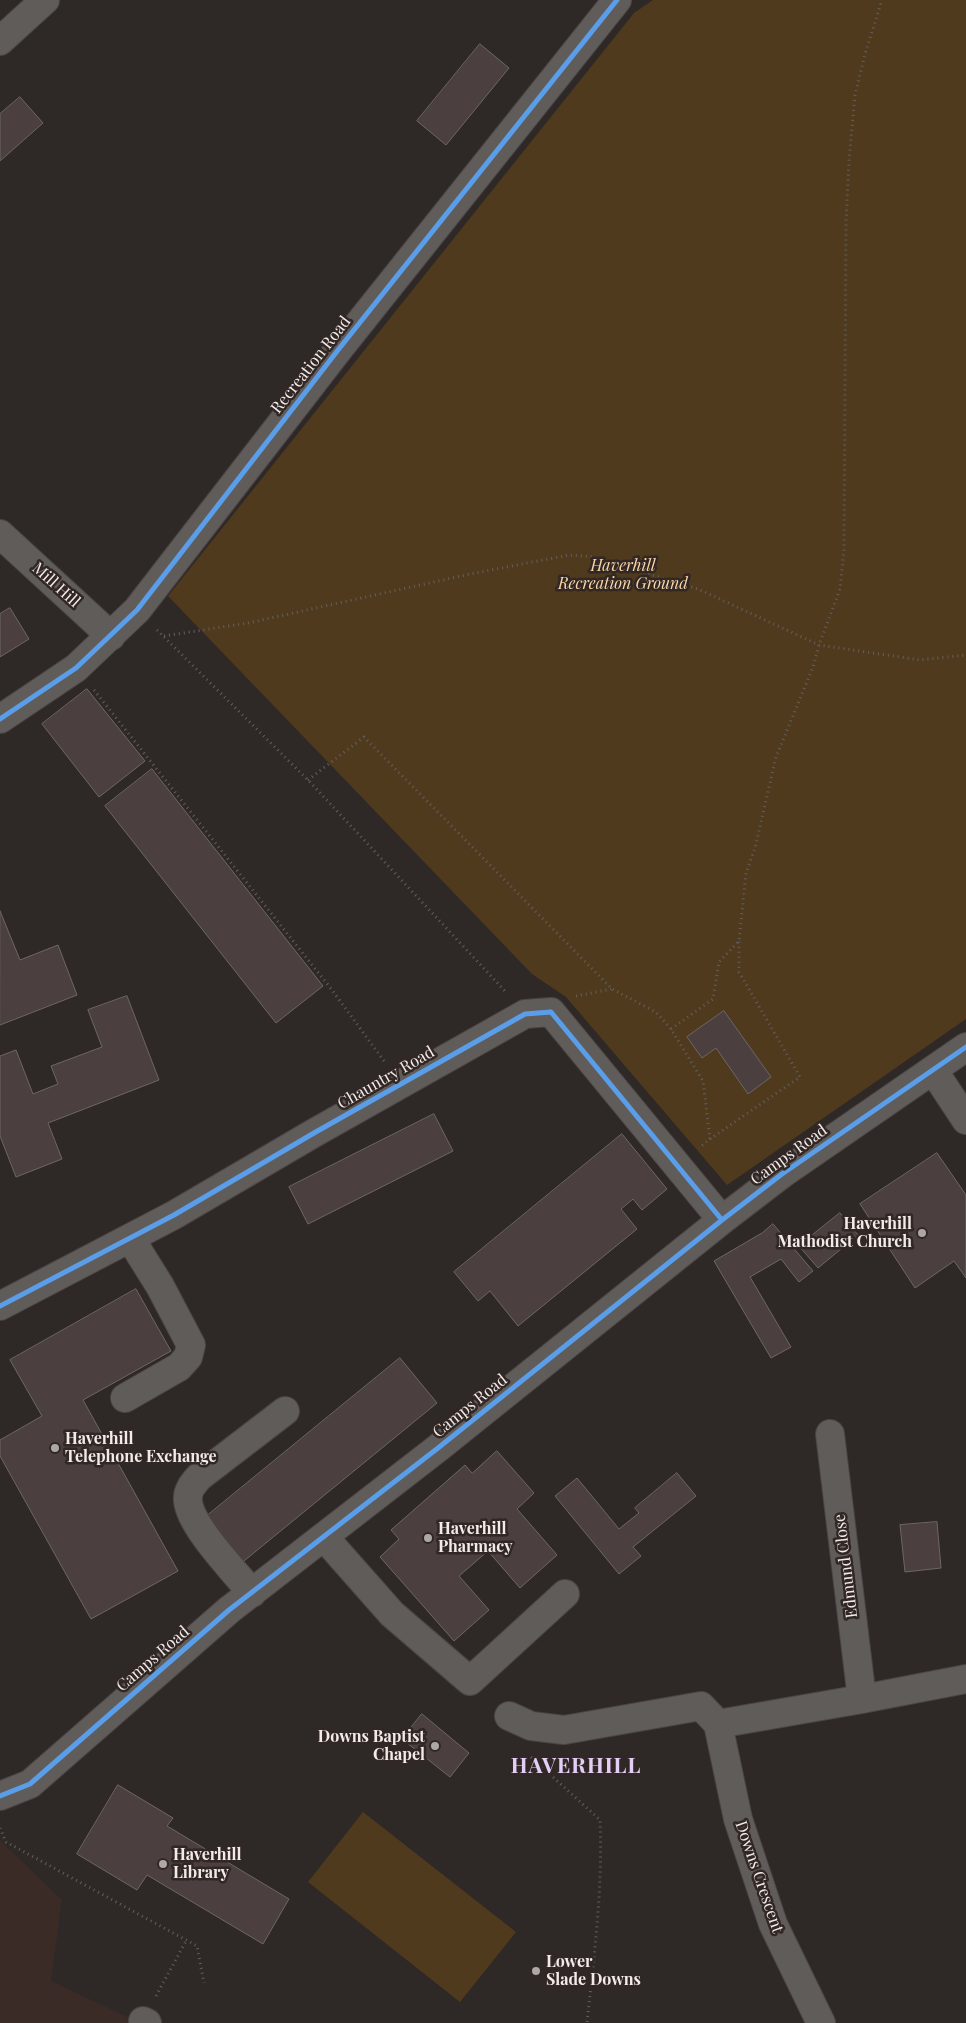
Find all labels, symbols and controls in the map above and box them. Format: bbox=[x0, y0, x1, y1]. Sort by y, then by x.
street label: Recreation Road bbox=[267, 313, 355, 417]
park label: Haverhill Recreation Ground bbox=[558, 556, 688, 594]
street label: Mill Hill bbox=[28, 559, 84, 611]
street label: Chauntry Road bbox=[334, 1043, 438, 1113]
street label: Camps Road bbox=[747, 1121, 831, 1189]
place label: Haverhill Mathodist Church bbox=[778, 1214, 912, 1252]
marker: Haverhill Mathodist Church bbox=[916, 1227, 928, 1239]
street label: Camps Road bbox=[429, 1370, 511, 1442]
place label: Haverhill Telephone Exchange bbox=[65, 1429, 217, 1467]
marker: Haverhill Telephone Exchange bbox=[49, 1442, 61, 1454]
street label: Edmund Close bbox=[830, 1513, 862, 1619]
place label: Haverhill Pharmacy bbox=[438, 1519, 513, 1557]
marker: Haverhill Pharmacy bbox=[422, 1532, 434, 1544]
street label: Camps Road bbox=[113, 1622, 193, 1696]
place label: Downs Baptist Chapel bbox=[318, 1727, 425, 1765]
marker: Downs Baptist Chapel bbox=[429, 1740, 441, 1752]
district label: HAVERHILL bbox=[510, 1753, 642, 1779]
street label: Downs Crescent bbox=[731, 1818, 787, 1936]
place label: Haverhill Library bbox=[173, 1845, 242, 1883]
marker: Haverhill Library bbox=[157, 1858, 169, 1870]
place label: Lower Slade Downs bbox=[546, 1952, 641, 1990]
marker: Lower Slade Downs bbox=[530, 1965, 542, 1977]

